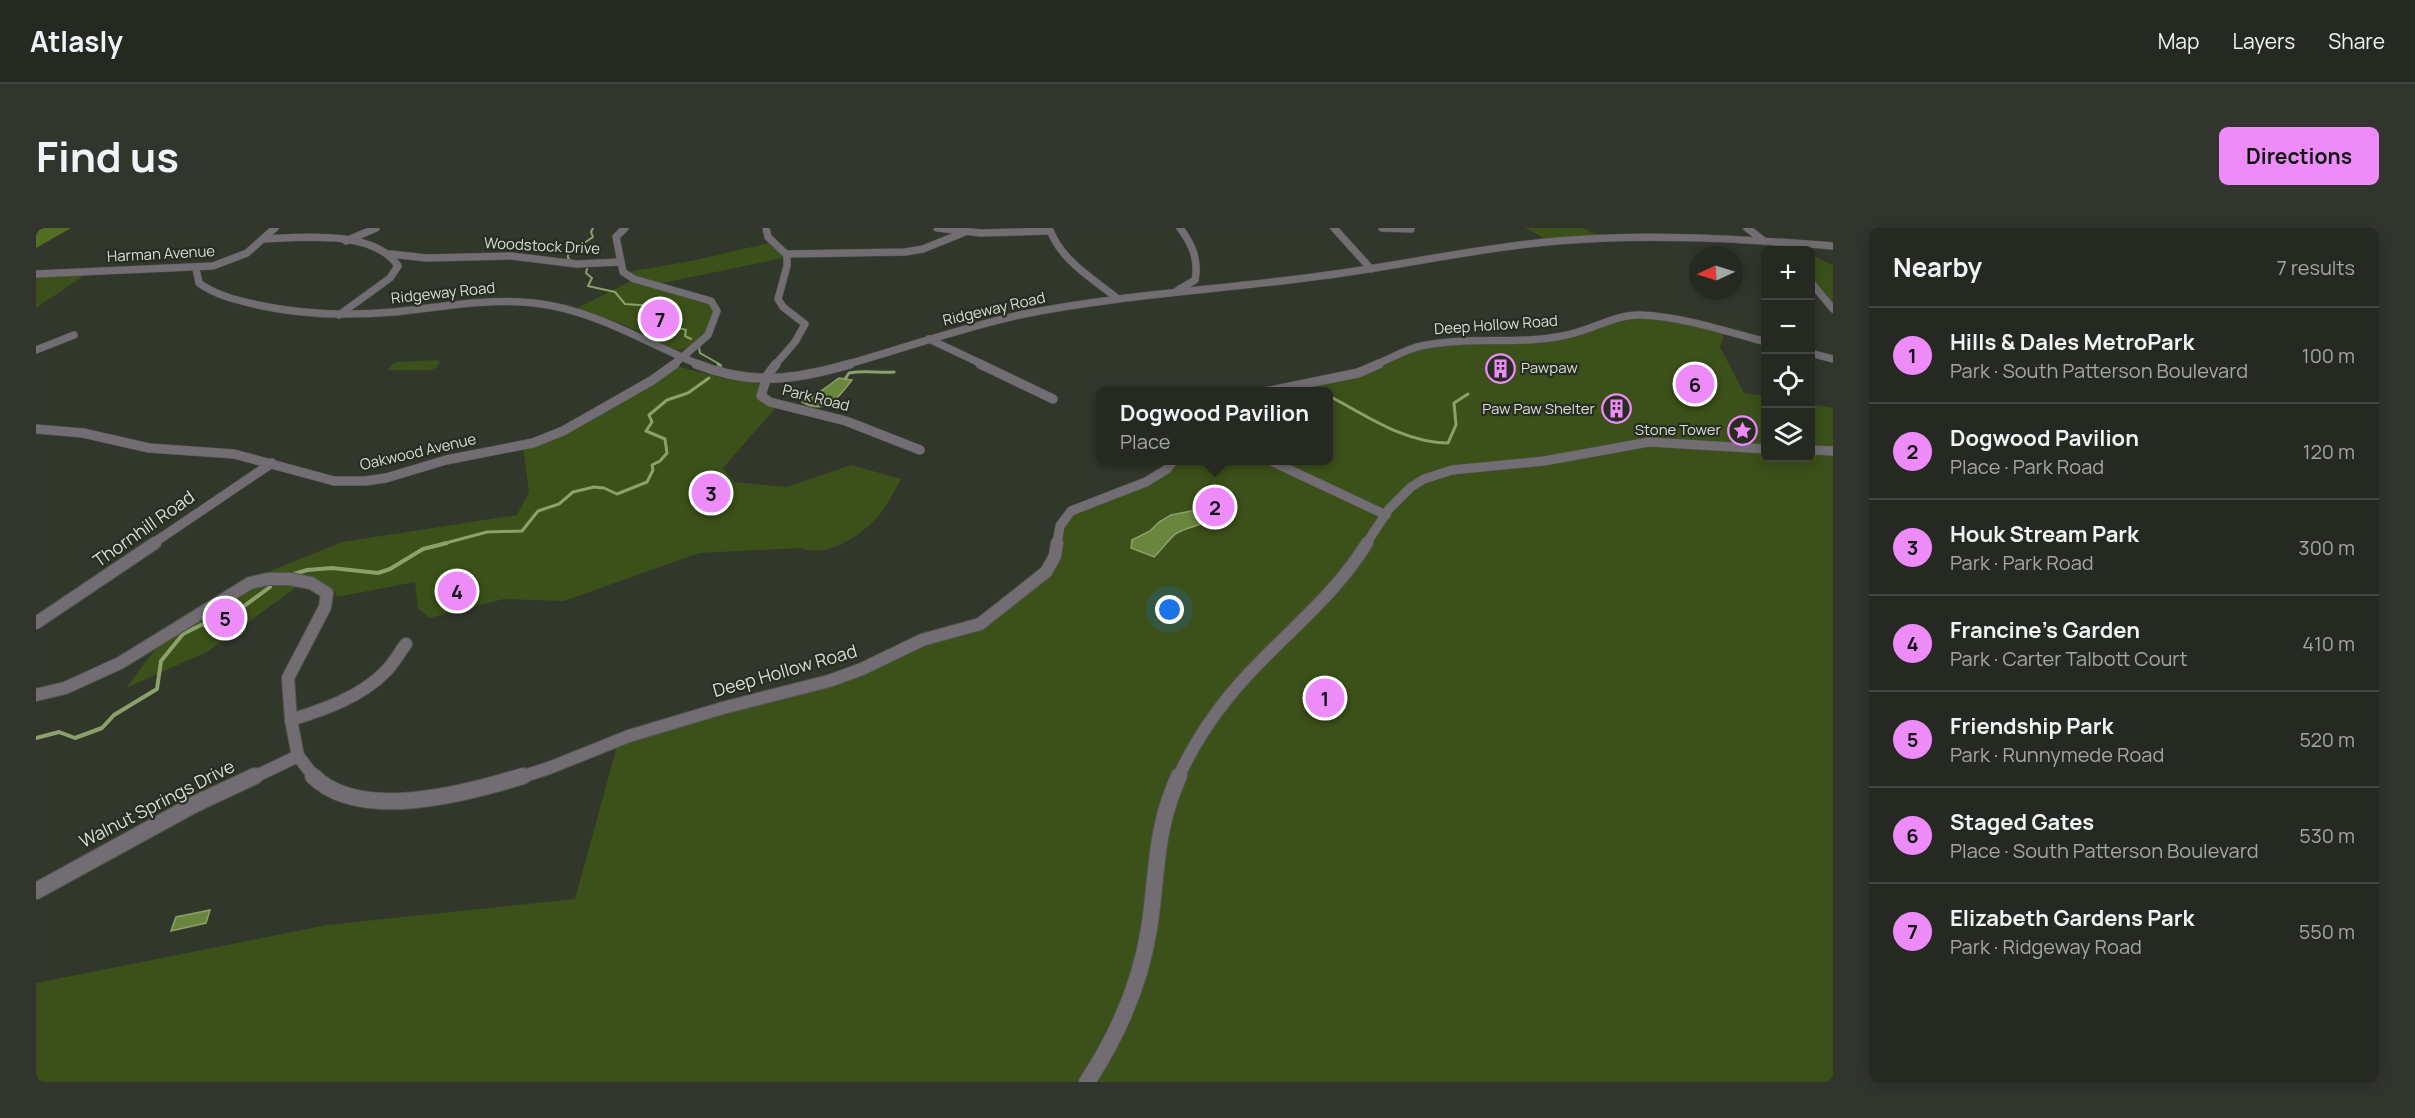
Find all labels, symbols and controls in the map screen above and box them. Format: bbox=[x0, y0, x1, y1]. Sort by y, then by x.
text: Atlasly bbox=[30, 22, 123, 60]
text: Map bbox=[2158, 27, 2199, 55]
text: Layers bbox=[2232, 27, 2295, 55]
text: Share bbox=[2328, 27, 2385, 55]
text: Find us bbox=[36, 127, 179, 185]
button: Directions bbox=[2219, 127, 2379, 185]
street label: Woodstock Drive bbox=[484, 232, 601, 259]
street label: Harman Avenue bbox=[106, 240, 216, 267]
north arrow bbox=[1689, 246, 1743, 300]
map controls bbox=[1761, 246, 1815, 462]
button: + bbox=[1761, 246, 1815, 300]
text: Nearby bbox=[1893, 249, 1982, 285]
text: 7 results bbox=[2277, 254, 2355, 281]
street label: Ridgeway Road bbox=[390, 277, 496, 308]
street label: Ridgeway Road bbox=[941, 287, 1047, 331]
pin: 7 bbox=[640, 296, 680, 341]
button: − bbox=[1761, 300, 1815, 354]
street label: Deep Hollow Road bbox=[1433, 310, 1559, 339]
text: Hills & Dales MetroPark bbox=[1950, 327, 2194, 357]
text: 1 bbox=[1908, 342, 1917, 369]
text: 100 m bbox=[2302, 342, 2355, 369]
building icon: Pawpaw bbox=[1484, 352, 1516, 384]
button: locate bbox=[1761, 354, 1815, 408]
place label: Pawpaw bbox=[1521, 357, 1578, 378]
text: Park · South Patterson Boulevard bbox=[1950, 357, 2248, 384]
pin: 6 bbox=[1676, 362, 1714, 406]
street label: Park Road bbox=[780, 379, 852, 416]
popup bbox=[1096, 387, 1333, 465]
building icon: Paw Paw Shelter bbox=[1600, 393, 1632, 425]
text: Dogwood Pavilion bbox=[1120, 398, 1309, 428]
place label: Paw Paw Shelter bbox=[1482, 398, 1596, 419]
button: layers bbox=[1761, 408, 1815, 462]
place icon: Stone Tower bbox=[1726, 414, 1758, 446]
place label: Stone Tower bbox=[1635, 419, 1722, 440]
text: Dogwood Pavilion bbox=[1950, 423, 2139, 453]
street label: Oakwood Avenue bbox=[358, 428, 478, 475]
text: Place bbox=[1120, 428, 1170, 455]
text: 2 bbox=[1907, 438, 1918, 465]
text: 120 m bbox=[2303, 438, 2355, 465]
text: Place · Park Road bbox=[1950, 453, 2104, 480]
pin: 3 bbox=[692, 470, 730, 516]
street label: Thornhill Road bbox=[88, 484, 199, 572]
pin: 2 bbox=[1196, 484, 1234, 530]
text: Houk Stream Park bbox=[1950, 519, 2139, 549]
text: 3 bbox=[1907, 534, 1918, 561]
text: 300 m bbox=[2299, 534, 2355, 561]
text: Park · Park Road bbox=[1950, 549, 2094, 576]
pin: 4 bbox=[438, 568, 476, 614]
your location bbox=[1155, 595, 1184, 624]
pin: 5 bbox=[206, 596, 244, 640]
text: Francine's Garden bbox=[1950, 615, 2140, 645]
text: 4 bbox=[1906, 630, 1919, 657]
text: 410 m bbox=[2302, 630, 2355, 657]
street label: Deep Hollow Road bbox=[710, 638, 860, 702]
text: Park · Carter Talbott Court bbox=[1950, 645, 2188, 672]
pin: 1 bbox=[1306, 676, 1344, 720]
text: Friendship Park bbox=[1950, 711, 2113, 741]
text: 5 bbox=[1907, 726, 1918, 753]
text: 520 m bbox=[2299, 726, 2355, 753]
text: Park · Runnymede Road bbox=[1950, 741, 2164, 768]
street label: Walnut Springs Drive bbox=[75, 754, 238, 853]
text: Staged Gates bbox=[1950, 807, 2094, 837]
text: 6 bbox=[1906, 822, 1919, 849]
text: 530 m bbox=[2299, 822, 2355, 849]
text: Place · South Patterson Boulevard bbox=[1950, 837, 2259, 864]
text: Elizabeth Gardens Park bbox=[1950, 903, 2194, 933]
text: 7 bbox=[1907, 918, 1918, 945]
text: 550 m bbox=[2299, 918, 2355, 945]
text: Park · Ridgeway Road bbox=[1950, 933, 2142, 960]

